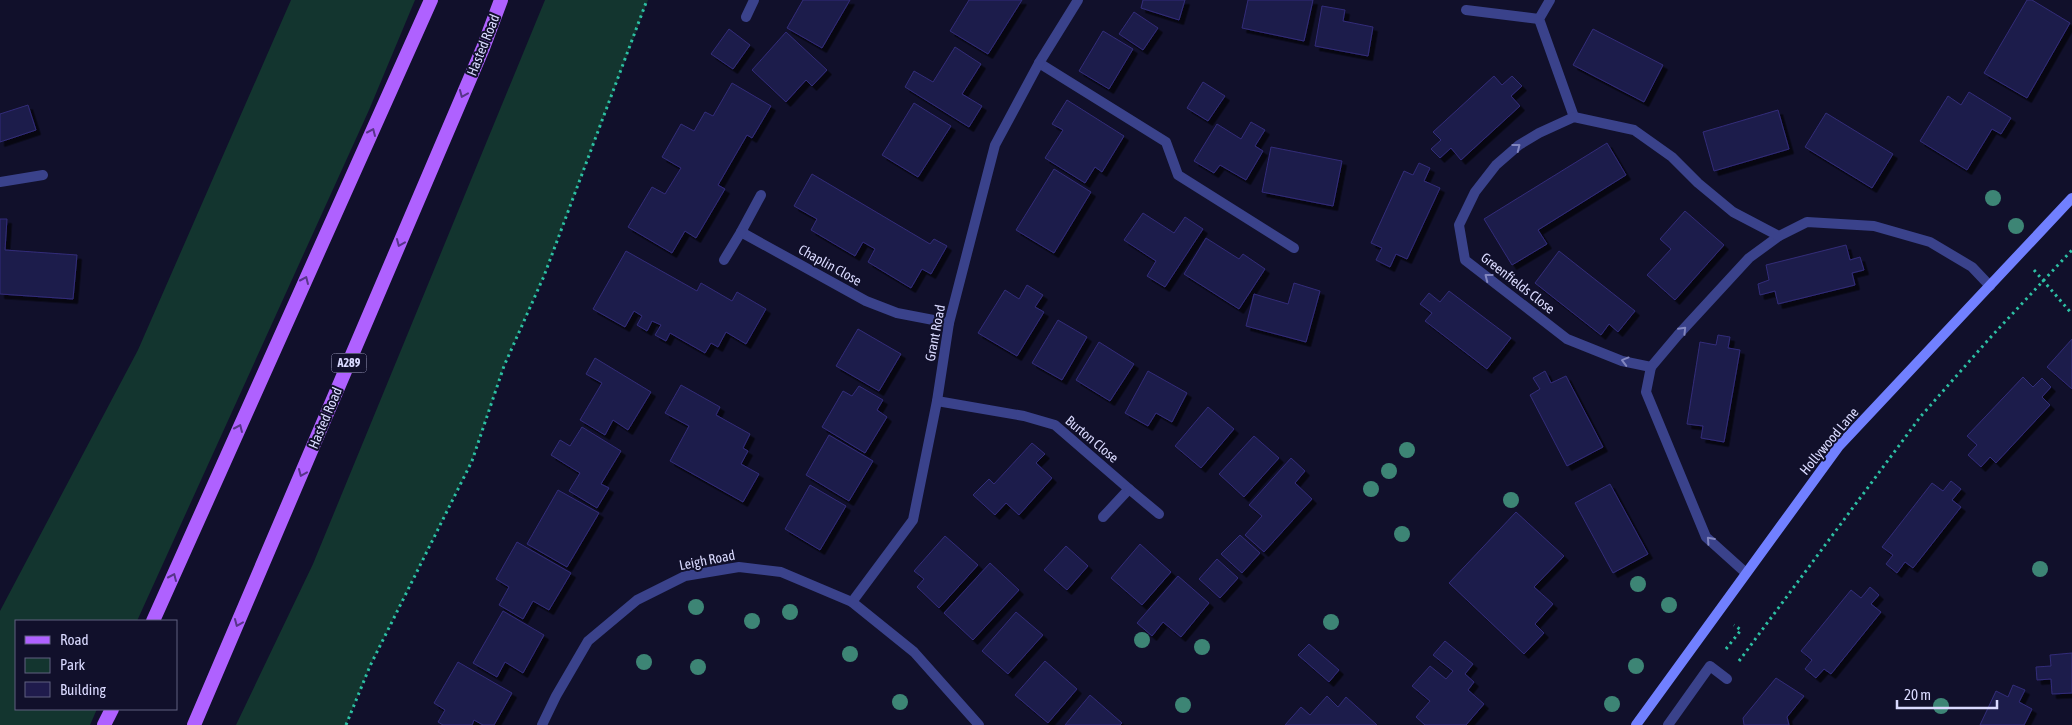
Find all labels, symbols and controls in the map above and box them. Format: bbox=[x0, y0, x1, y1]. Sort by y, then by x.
street label: Hasted Road bbox=[463, 12, 503, 78]
one-way arrow bbox=[459, 89, 470, 98]
one-way arrow bbox=[365, 128, 376, 137]
one-way arrow bbox=[1512, 144, 1521, 153]
one-way arrow bbox=[395, 238, 406, 247]
street label: Chaplin Close bbox=[796, 241, 864, 289]
street label: Greenfields Close bbox=[1478, 249, 1558, 317]
one-way arrow bbox=[1485, 275, 1494, 283]
one-way arrow bbox=[299, 276, 310, 285]
street label: Grant Road bbox=[922, 303, 948, 363]
one-way arrow bbox=[1677, 326, 1686, 335]
road number: A289 bbox=[332, 353, 366, 372]
one-way arrow bbox=[1620, 356, 1629, 367]
street label: Hasted Road bbox=[305, 385, 345, 451]
street label: Hollywood Lane bbox=[1796, 404, 1862, 478]
street label: Burton Close bbox=[1062, 412, 1122, 466]
one-way arrow bbox=[233, 424, 243, 433]
one-way arrow bbox=[297, 468, 308, 477]
one-way arrow bbox=[1707, 536, 1716, 545]
street label: Leigh Road bbox=[678, 547, 736, 573]
one-way arrow bbox=[166, 573, 177, 582]
one-way arrow bbox=[233, 618, 244, 627]
legend bbox=[15, 620, 178, 710]
text: Road bbox=[60, 631, 89, 648]
text: Park bbox=[60, 656, 85, 673]
scale bar bbox=[1897, 678, 1997, 710]
text: Building bbox=[60, 681, 106, 698]
text: 20 m bbox=[1904, 686, 1931, 703]

